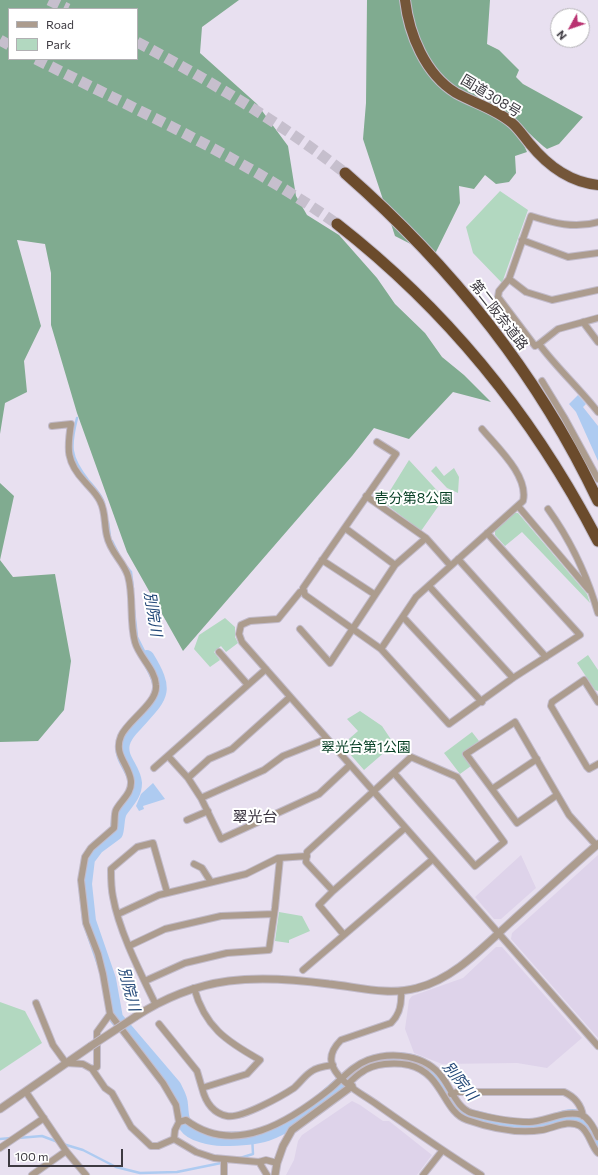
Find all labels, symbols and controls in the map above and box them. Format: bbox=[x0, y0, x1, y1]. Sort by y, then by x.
legend bbox=[8, 8, 138, 60]
north arrow bbox=[550, 8, 590, 48]
text: Road bbox=[46, 17, 74, 31]
text: N bbox=[554, 28, 569, 43]
text: Park bbox=[46, 37, 71, 51]
street label: 国道308号 bbox=[458, 71, 524, 121]
street label: 第二阪奈道路 bbox=[467, 277, 531, 353]
park label: 壱分第8公園 bbox=[375, 490, 453, 506]
water label: 別院川 bbox=[141, 590, 165, 638]
park label: 翠光台第1公園 bbox=[321, 739, 411, 755]
district label: 翠光台 bbox=[233, 808, 277, 826]
water label: 別院川 bbox=[114, 965, 144, 1013]
water label: 別院川 bbox=[439, 1058, 481, 1104]
scale bar bbox=[10, 1141, 125, 1167]
text: 100 m bbox=[15, 1149, 49, 1163]

